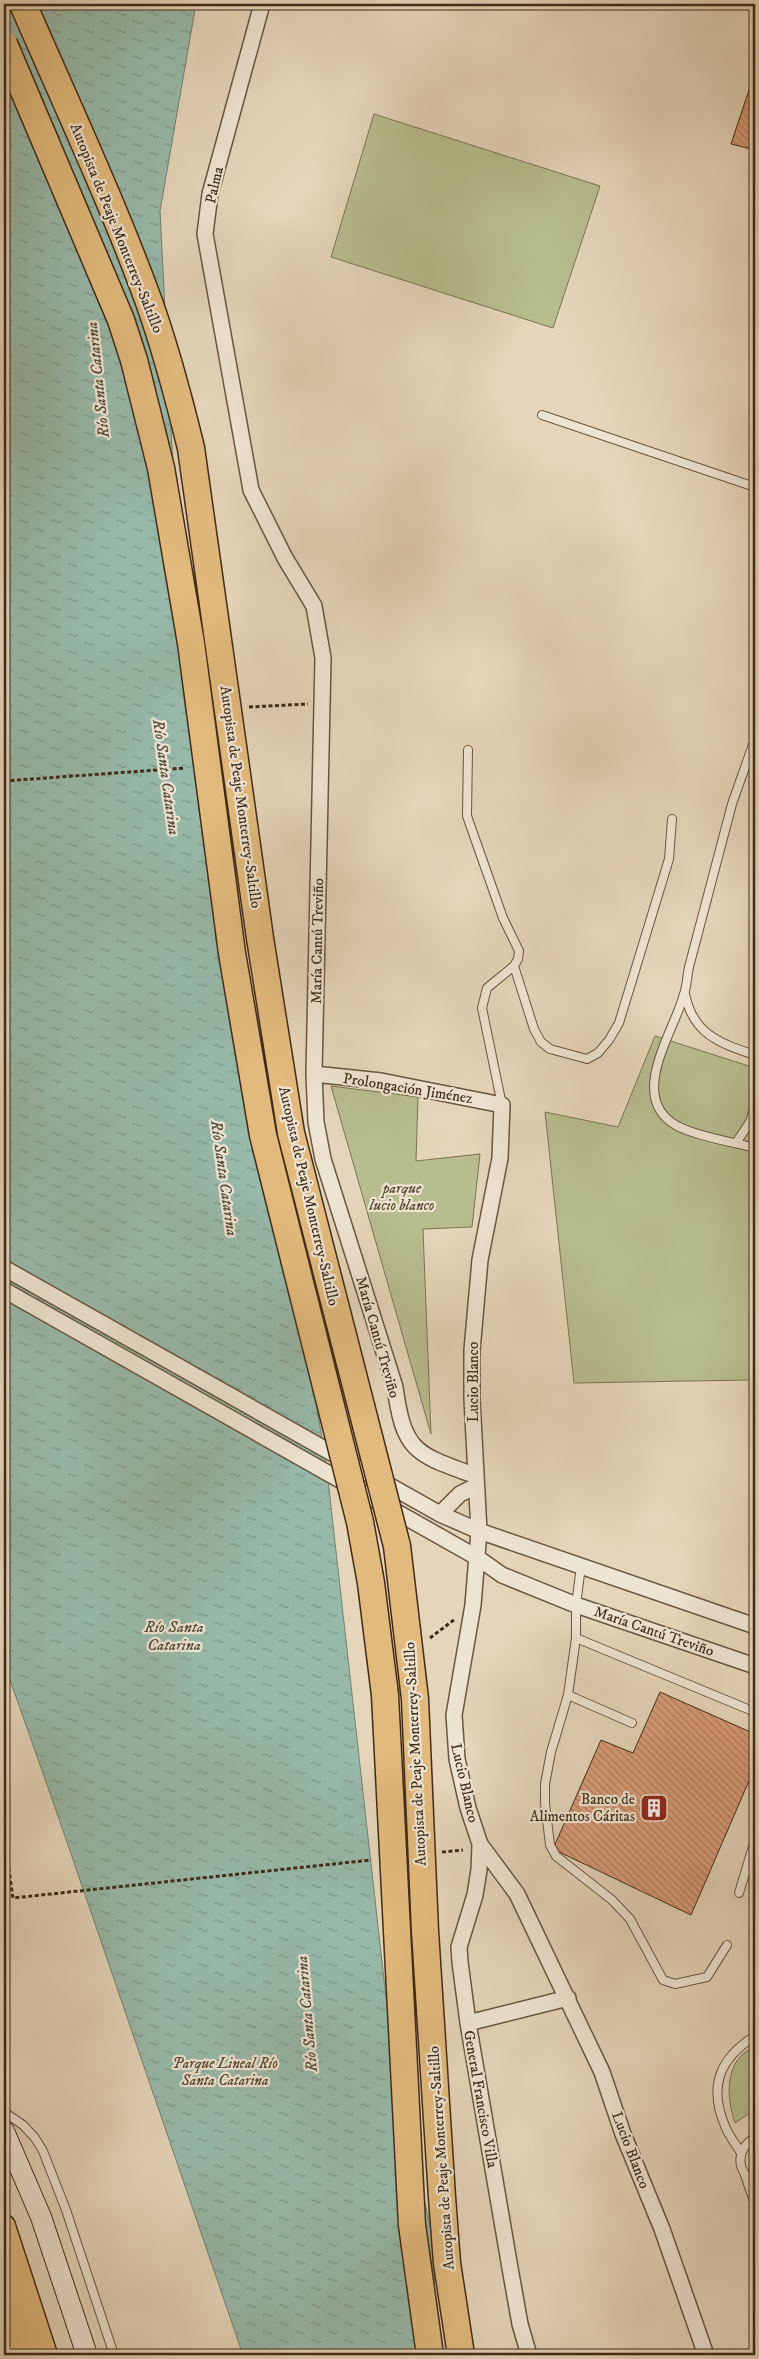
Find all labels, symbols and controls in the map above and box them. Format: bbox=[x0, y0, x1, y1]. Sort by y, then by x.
street label: Autopista de Peaje Monterrey-Saltillo bbox=[66, 121, 167, 336]
street label: Palma bbox=[201, 164, 228, 205]
water label: Río Santa Catarina bbox=[82, 321, 114, 440]
street label: Autopista de Peaje Monterrey-Saltillo bbox=[215, 685, 266, 910]
water label: Río Santa Catarina bbox=[148, 717, 184, 836]
street label: María Cantú Treviño bbox=[307, 878, 328, 1004]
street label: Prolongación Jiménez bbox=[342, 1069, 475, 1108]
street label: Autopista de Peaje Monterrey-Saltillo bbox=[274, 1085, 343, 1308]
water label: Río Santa Catarina bbox=[206, 1118, 242, 1237]
park label: parque lucio blanco bbox=[369, 1179, 435, 1215]
street label: María Cantú Treviño bbox=[351, 1274, 404, 1400]
street label: Lucio Blanco bbox=[464, 1342, 483, 1422]
street label: María Cantú Treviño bbox=[591, 1602, 716, 1661]
water label: Río Santa Catarina bbox=[143, 1617, 204, 1655]
street label: Autopista de Peaje Monterrey-Saltillo bbox=[400, 1641, 431, 1867]
street label: Lucio Blanco bbox=[446, 1742, 483, 1825]
place label: Banco de Alimentos Cáritas bbox=[530, 1790, 635, 1826]
building icon: Banco de Alimentos Cáritas bbox=[639, 1793, 669, 1823]
water label: Río Santa Catarina bbox=[292, 1955, 322, 2074]
street label: General Francisco Villa bbox=[459, 2029, 502, 2170]
street label: Autopista de Peaje Monterrey-Saltillo bbox=[424, 2045, 459, 2271]
park label: Parque Lineal Río Santa Catarina bbox=[172, 2054, 278, 2090]
street label: Lucio Blanco bbox=[607, 2109, 654, 2191]

